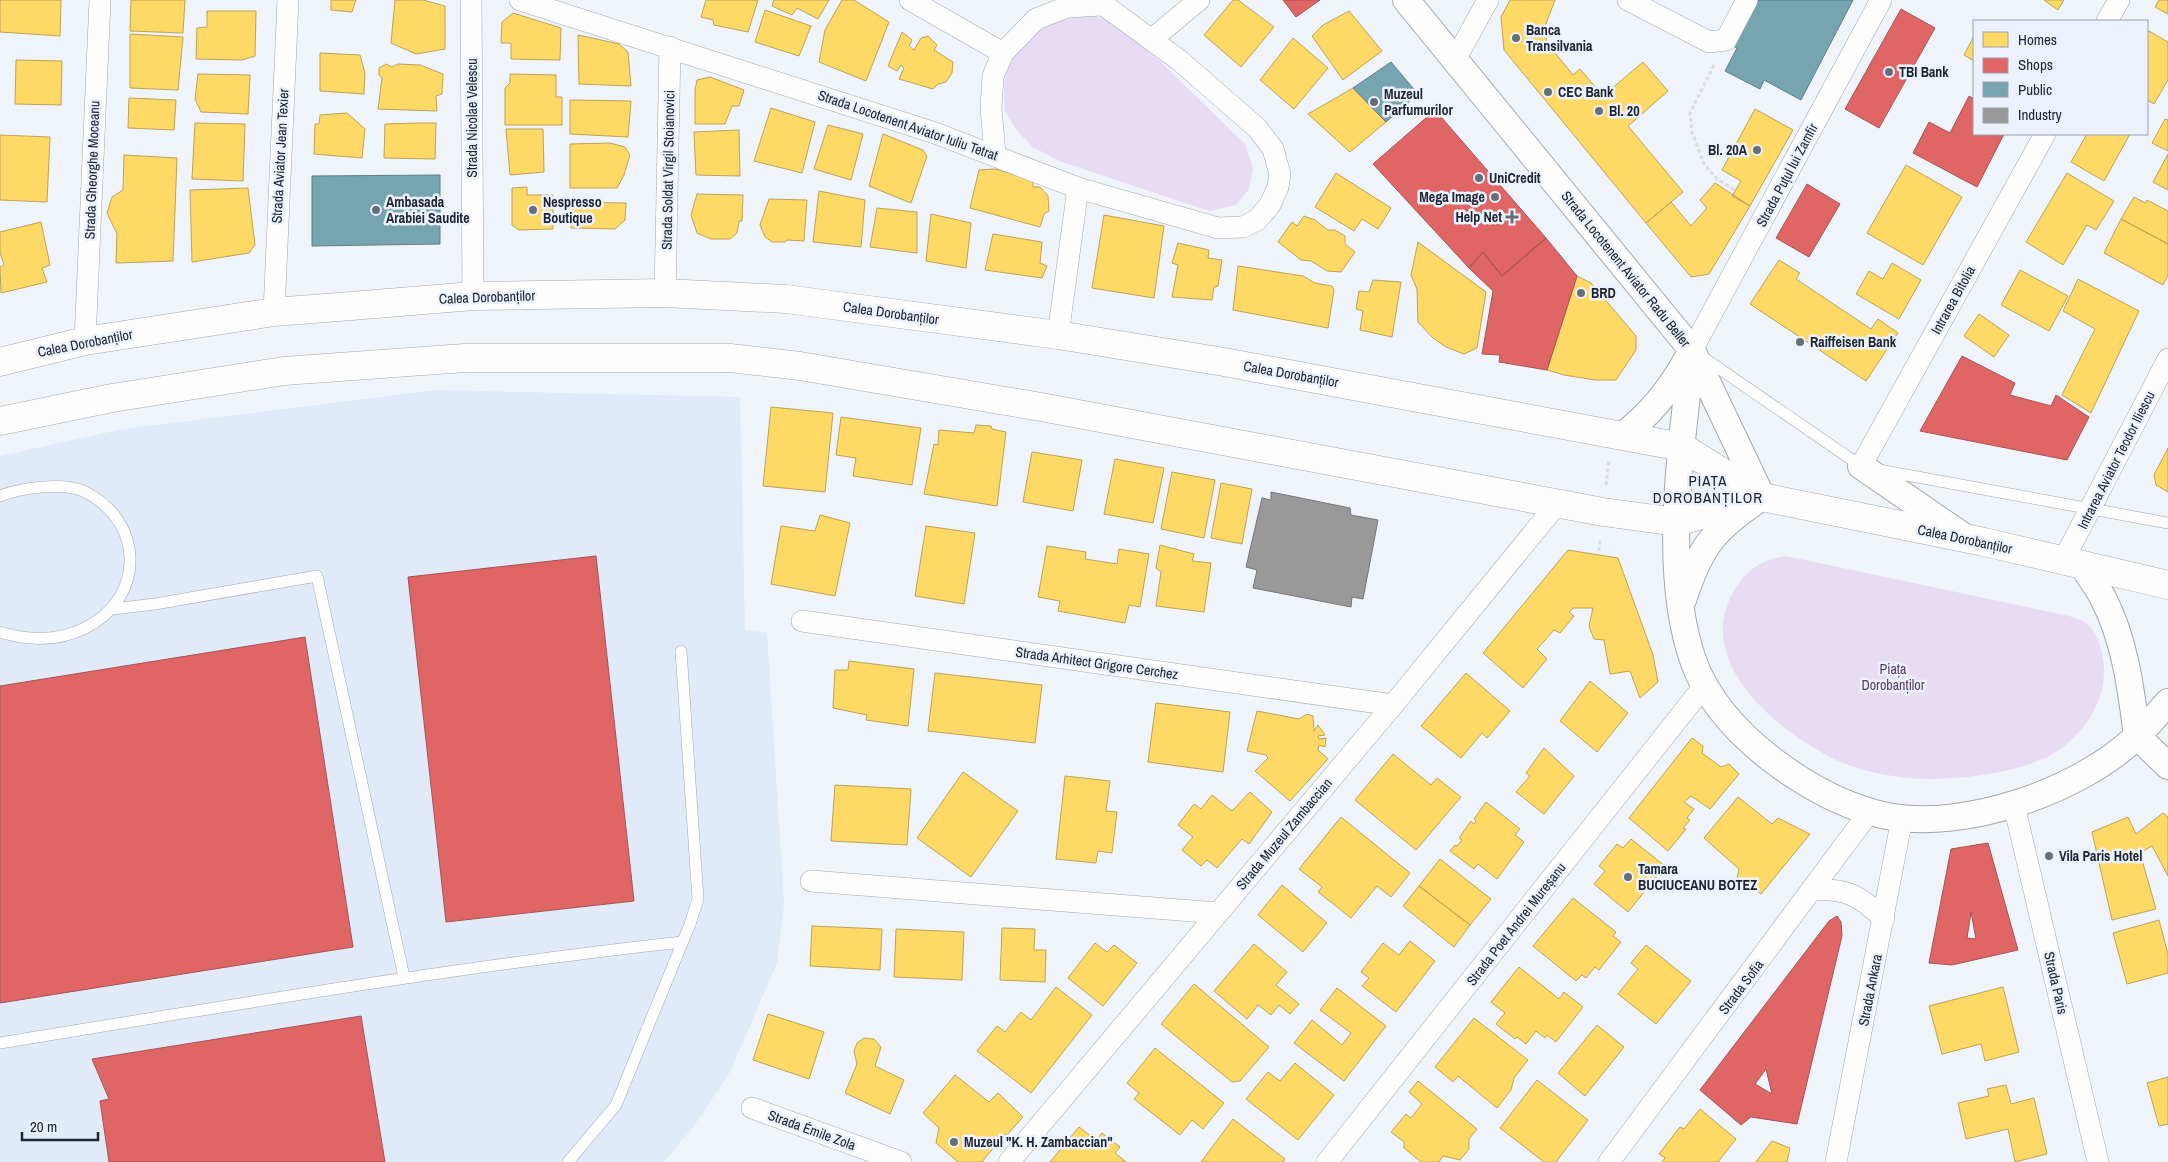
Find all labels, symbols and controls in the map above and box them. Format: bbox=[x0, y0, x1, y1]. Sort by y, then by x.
legend bbox=[1973, 20, 2148, 135]
place label: Banca Transilvania bbox=[1526, 21, 1593, 55]
text: Homes bbox=[2018, 29, 2057, 50]
marker: Banca Transilvania bbox=[1510, 32, 1522, 44]
text: Shops bbox=[2018, 54, 2053, 75]
street label: Strada Nicolae Velescu bbox=[463, 58, 481, 178]
place label: TBI Bank bbox=[1899, 63, 1949, 81]
marker: TBI Bank bbox=[1883, 66, 1895, 78]
text: Public bbox=[2018, 79, 2052, 100]
place label: CEC Bank bbox=[1558, 83, 1614, 101]
place label: Muzeul Parfumurilor bbox=[1384, 85, 1453, 119]
street label: Strada Locotenent Aviator Iuliu Tetrat bbox=[816, 86, 1000, 164]
marker: CEC Bank bbox=[1542, 86, 1554, 98]
street label: Strada Aviator Jean Texier bbox=[267, 88, 293, 224]
street label: Strada Soldat Virgil Stoianovici bbox=[658, 90, 678, 250]
marker: Muzeul Parfumurilor bbox=[1368, 96, 1380, 108]
street label: Strada Gheorghe Moceanu bbox=[81, 100, 103, 240]
place label: Bl. 20 bbox=[1609, 102, 1640, 120]
text: Industry bbox=[2018, 104, 2063, 125]
marker: Bl. 20 bbox=[1593, 105, 1605, 117]
street label: Strada Puțul lui Zamfir bbox=[1752, 120, 1822, 230]
place label: Bl. 20A bbox=[1708, 141, 1748, 159]
marker: Bl. 20A bbox=[1751, 144, 1763, 156]
place label: UniCredit bbox=[1489, 169, 1541, 187]
marker: UniCredit bbox=[1473, 172, 1485, 184]
street label: Strada Locotenent Aviator Radu Beller bbox=[1557, 187, 1695, 351]
place label: Mega Image bbox=[1419, 188, 1485, 206]
marker: Mega Image bbox=[1489, 191, 1501, 203]
place label: Ambasada Arabiei Saudite bbox=[386, 193, 470, 227]
place label: Nespresso Boutique bbox=[543, 193, 602, 227]
marker: Ambasada Arabiei Saudite bbox=[370, 204, 382, 216]
marker: Nespresso Boutique bbox=[527, 204, 539, 216]
place label: Help Net bbox=[1455, 208, 1502, 226]
marker: Help Net bbox=[1506, 211, 1518, 223]
street label: Intrarea Bitolia bbox=[1927, 262, 1979, 337]
place label: BRD bbox=[1591, 284, 1616, 302]
street label: Calea Dorobanților bbox=[439, 286, 536, 308]
marker: BRD bbox=[1575, 287, 1587, 299]
street label: Calea Dorobanților bbox=[842, 297, 940, 329]
street label: Calea Dorobanților bbox=[36, 325, 134, 361]
place label: Raiffeisen Bank bbox=[1810, 333, 1897, 351]
marker: Raiffeisen Bank bbox=[1794, 336, 1806, 348]
street label: Calea Dorobanților bbox=[1242, 357, 1340, 391]
street label: Intrarea Aviator Teodor Iliescu bbox=[2073, 388, 2159, 532]
district label: PIAȚA DOROBANȚILOR bbox=[1653, 470, 1763, 508]
street label: Calea Dorobanților bbox=[1916, 520, 2014, 558]
street label: Strada Arhitect Grigore Cerchez bbox=[1015, 643, 1180, 683]
park label: Piața Dorobanților bbox=[1861, 660, 1925, 694]
street label: Strada Muzeul Zambaccian bbox=[1232, 774, 1336, 894]
place label: Vila Paris Hotel bbox=[2059, 847, 2142, 865]
marker: Vila Paris Hotel bbox=[2043, 850, 2055, 862]
street label: Strada Poet Andrei Mureșanu bbox=[1462, 859, 1570, 989]
place label: Tamara BUCIUCEANU BOTEZ bbox=[1638, 860, 1757, 894]
marker: Tamara BUCIUCEANU BOTEZ bbox=[1622, 871, 1634, 883]
street label: Strada Paris bbox=[2040, 950, 2072, 1016]
street label: Strada Ankara bbox=[1854, 952, 1886, 1027]
street label: Strada Sofia bbox=[1715, 956, 1768, 1018]
street label: Strada Émile Zola bbox=[766, 1106, 859, 1154]
scale bar bbox=[22, 1110, 99, 1142]
text: 20 m bbox=[30, 1116, 57, 1137]
place label: Muzeul "K. H. Zambaccian" bbox=[964, 1133, 1113, 1151]
marker: Muzeul "K. H. Zambaccian" bbox=[948, 1136, 960, 1148]

